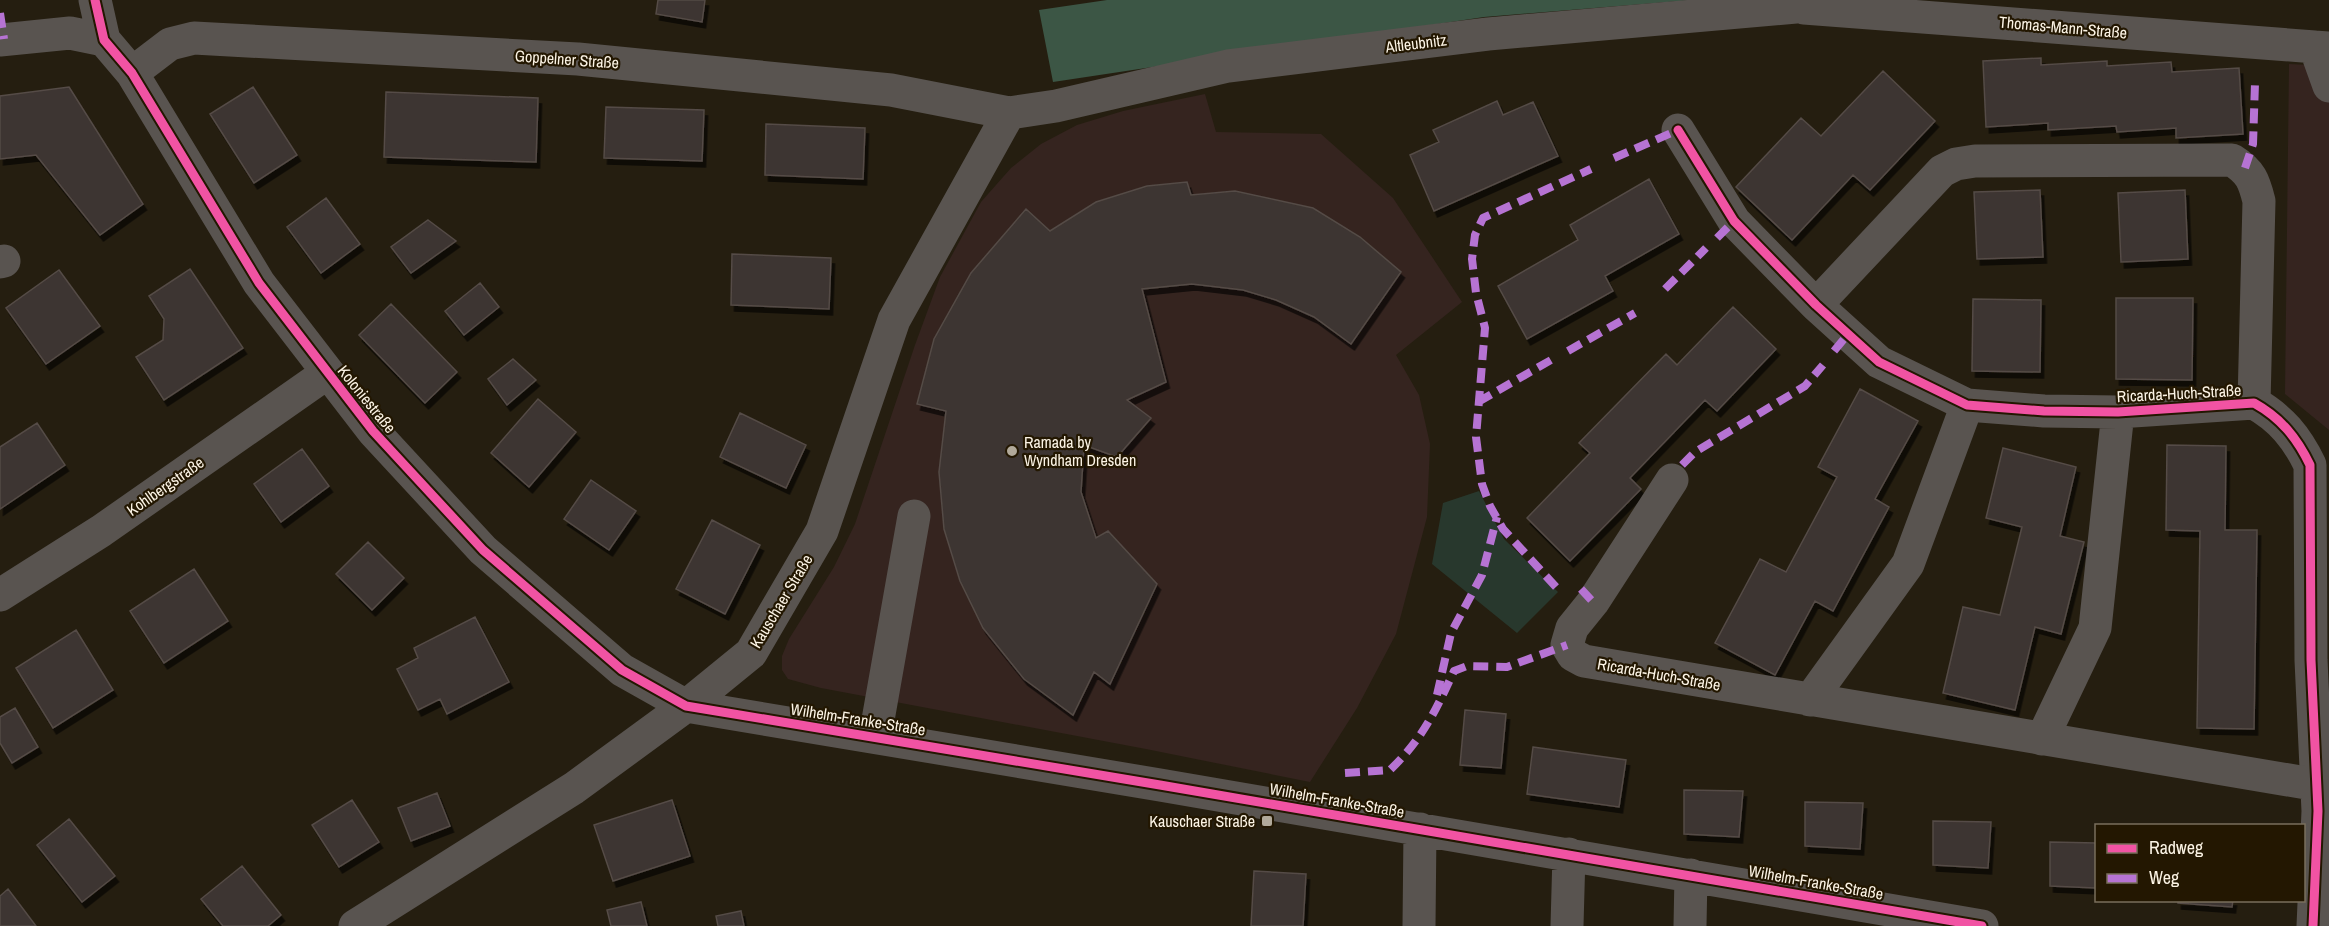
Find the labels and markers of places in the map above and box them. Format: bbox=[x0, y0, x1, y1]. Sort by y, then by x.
place label: Ramada by Wyndham Dresden bbox=[1024, 431, 1136, 471]
marker: Ramada by Wyndham Dresden bbox=[1005, 444, 1019, 458]
place label: Kauschaer Straße bbox=[1149, 810, 1255, 832]
marker: Kauschaer Straße bbox=[1260, 814, 1274, 828]

